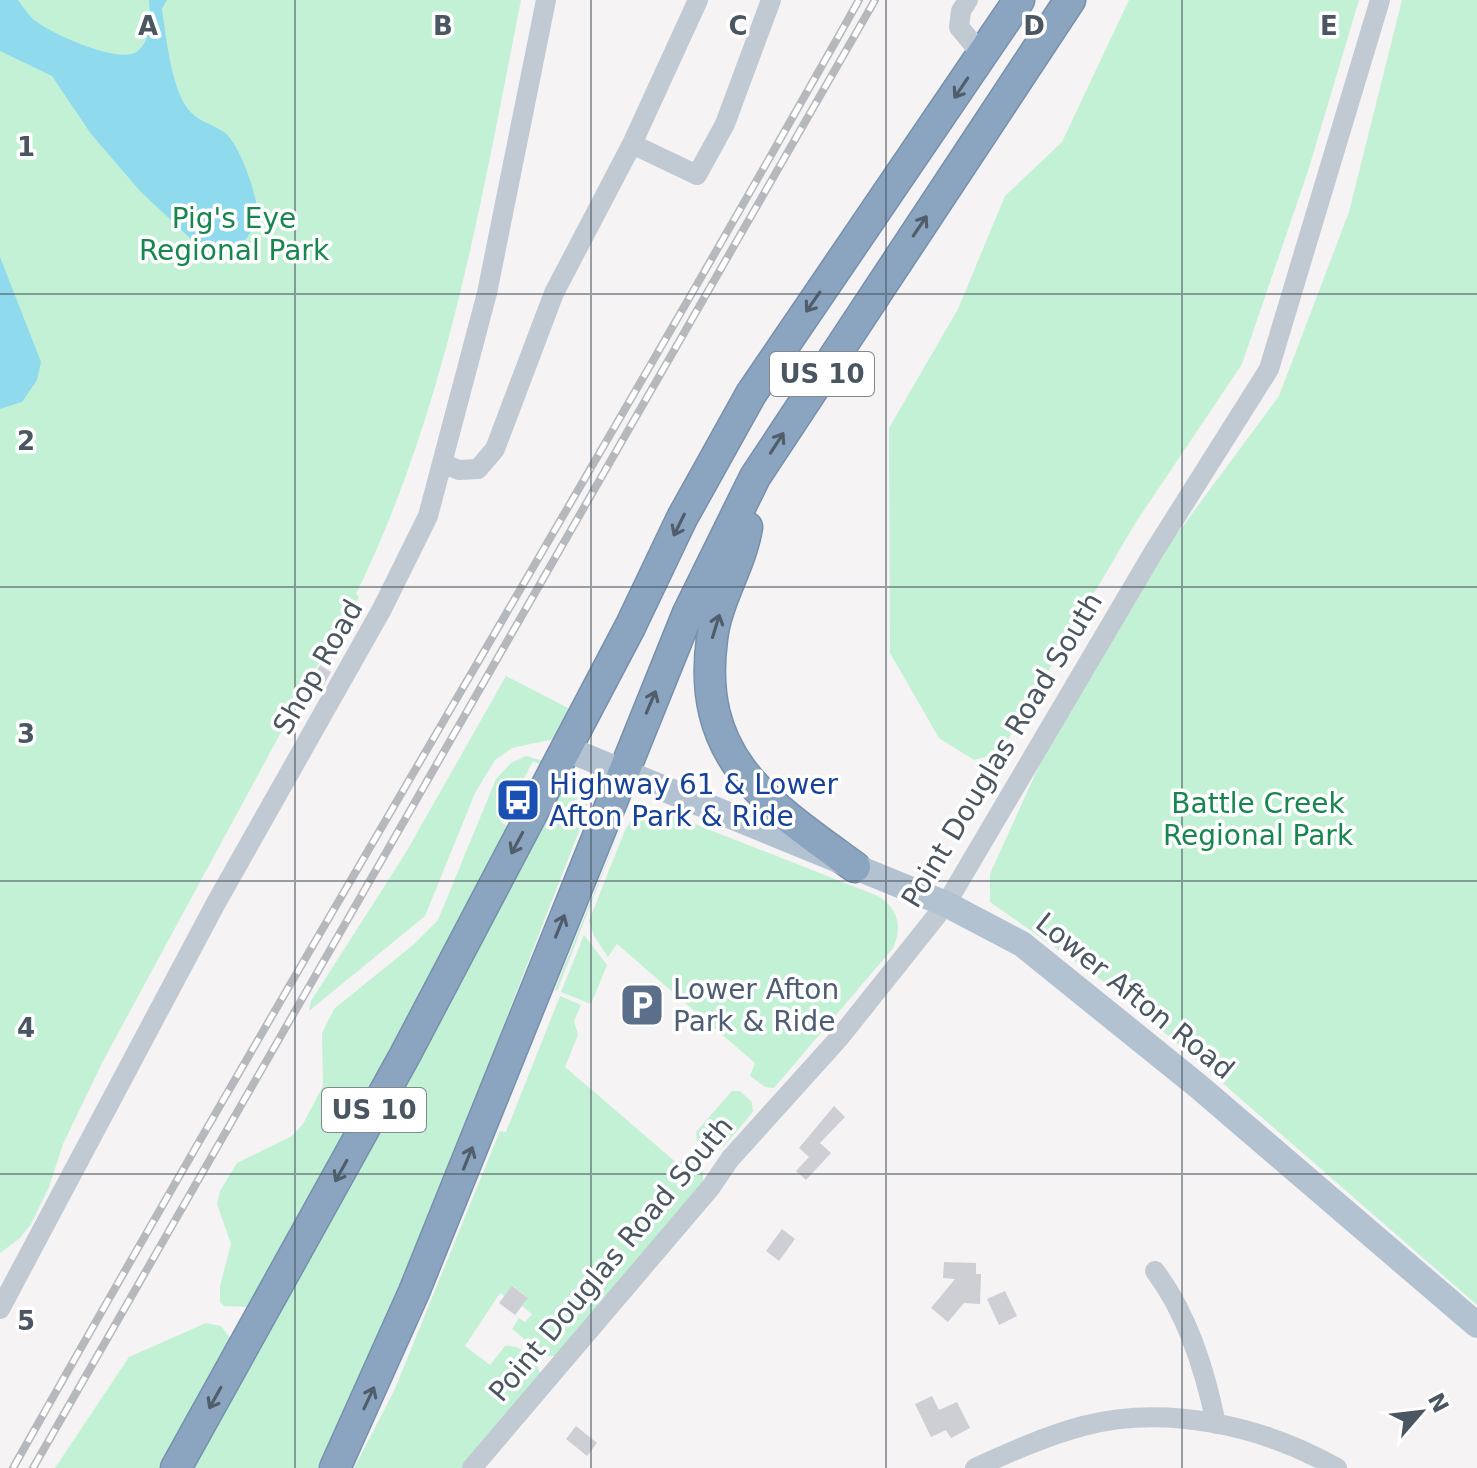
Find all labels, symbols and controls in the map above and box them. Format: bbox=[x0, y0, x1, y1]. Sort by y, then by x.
text: A bbox=[138, 11, 158, 41]
text: B bbox=[433, 11, 453, 41]
text: C bbox=[728, 11, 748, 41]
text: D bbox=[1023, 11, 1045, 41]
text: E bbox=[1320, 11, 1338, 41]
one-way arrow bbox=[953, 77, 969, 99]
text: 1 bbox=[17, 132, 35, 162]
park label: Pig's Eye Regional Park bbox=[139, 202, 330, 267]
one-way arrow bbox=[912, 215, 928, 238]
one-way arrow bbox=[805, 291, 821, 313]
road number: US 10 bbox=[770, 352, 874, 396]
text: 2 bbox=[17, 426, 35, 456]
one-way arrow bbox=[769, 433, 786, 455]
one-way arrow bbox=[671, 512, 686, 536]
street label: Point Douglas Road South bbox=[895, 587, 1109, 913]
street label: Shop Road bbox=[266, 594, 370, 740]
one-way arrow bbox=[709, 614, 724, 640]
one-way arrow bbox=[645, 690, 659, 715]
text: 3 bbox=[17, 719, 35, 749]
place label: Highway 61 & Lower Afton Park & Ride bbox=[549, 768, 839, 833]
bus stop icon: Highway 61 & Lower Afton Park & Ride bbox=[494, 776, 542, 824]
park label: Battle Creek Regional Park bbox=[1163, 787, 1354, 852]
one-way arrow bbox=[509, 831, 525, 855]
street label: Lower Afton Road bbox=[1029, 906, 1241, 1086]
one-way arrow bbox=[554, 914, 569, 939]
place label: Lower Afton Park & Ride bbox=[673, 973, 839, 1038]
parking icon: Lower Afton Park & Ride bbox=[618, 981, 666, 1029]
text: 4 bbox=[17, 1013, 35, 1043]
road number: US 10 bbox=[322, 1088, 426, 1132]
street label: Point Douglas Road South bbox=[482, 1110, 740, 1408]
one-way arrow bbox=[462, 1146, 476, 1171]
one-way arrow bbox=[333, 1159, 349, 1182]
text: 5 bbox=[17, 1306, 35, 1336]
north arrow bbox=[1381, 1372, 1461, 1452]
one-way arrow bbox=[207, 1386, 222, 1410]
one-way arrow bbox=[362, 1386, 377, 1410]
text: N bbox=[1423, 1389, 1454, 1417]

